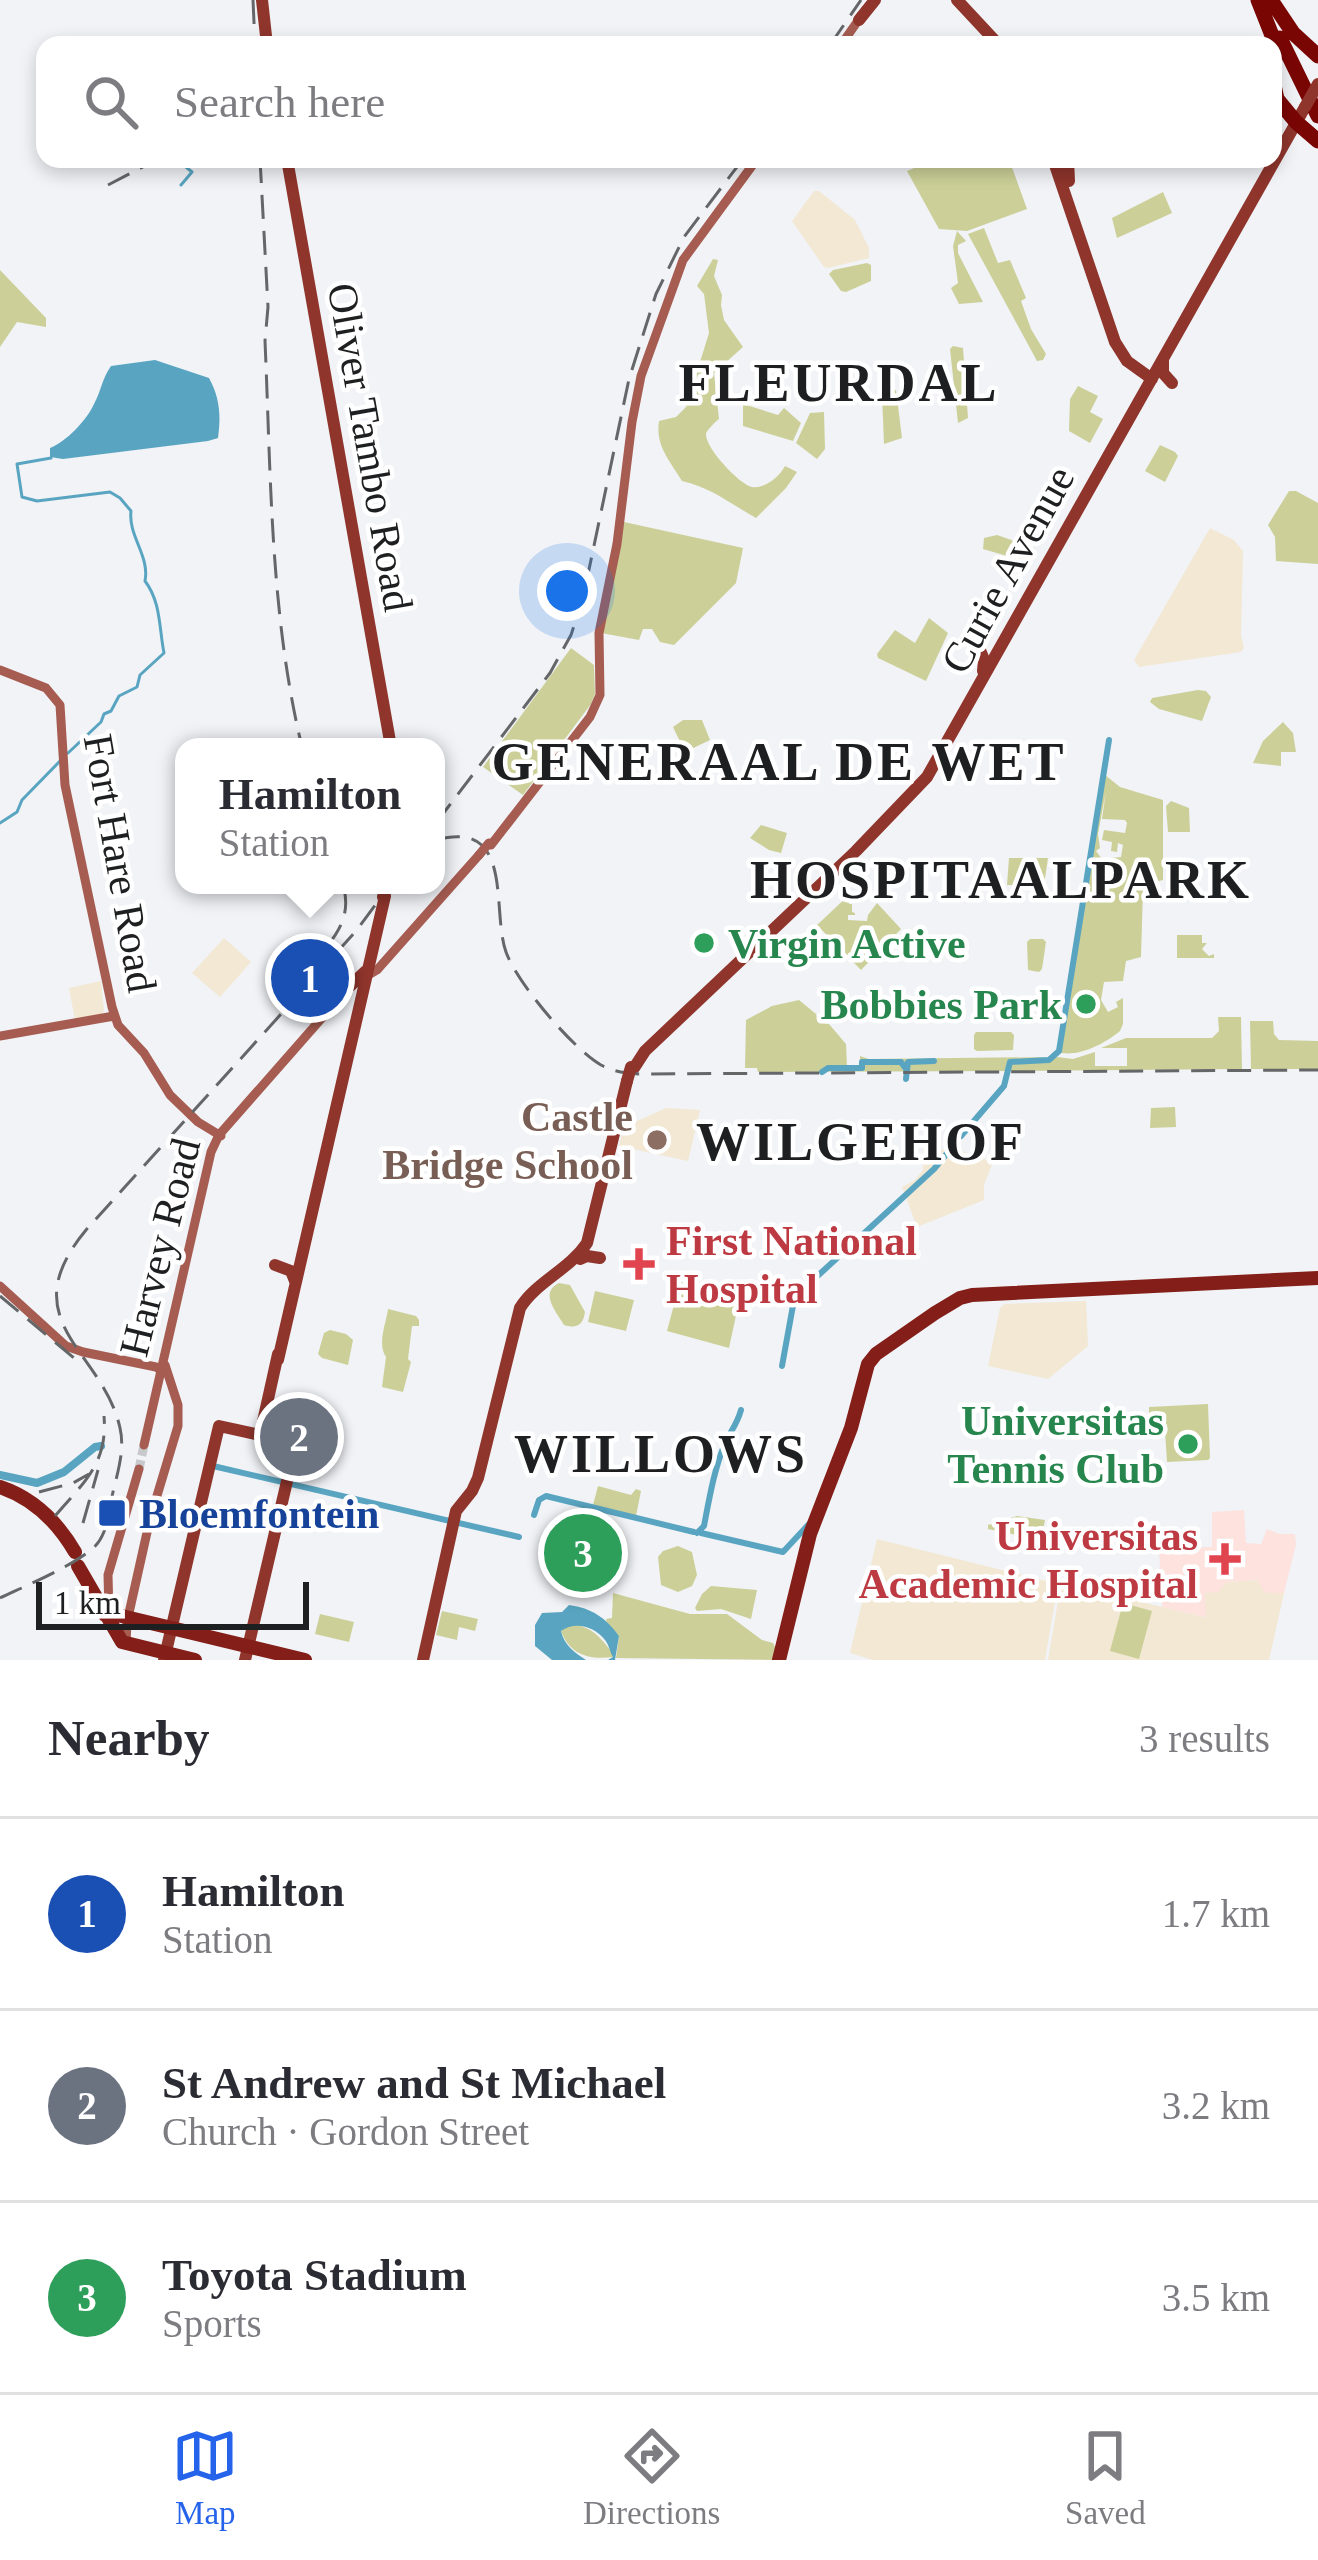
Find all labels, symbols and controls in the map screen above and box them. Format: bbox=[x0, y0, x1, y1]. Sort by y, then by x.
search box bbox=[36, 36, 1282, 168]
icon: search bbox=[78, 69, 144, 135]
text: Search here bbox=[174, 77, 385, 127]
street label: Oliver Tambo Road bbox=[319, 280, 422, 615]
district label: FLEURDAL bbox=[678, 353, 1000, 413]
street label: Curie Avenue bbox=[932, 458, 1084, 681]
your location bbox=[537, 561, 597, 621]
street label: Fort Hare Road bbox=[75, 731, 165, 996]
district label: GENERAAL DE WET bbox=[491, 732, 1067, 792]
popup bbox=[175, 738, 445, 894]
text: Hamilton bbox=[219, 769, 401, 819]
text: Station bbox=[219, 821, 329, 864]
district label: HOSPITAALPARK bbox=[750, 850, 1252, 910]
place label: Virgin Active bbox=[728, 921, 966, 967]
marker: Virgin Active bbox=[691, 930, 717, 956]
pin: 1 bbox=[271, 933, 349, 1023]
place label: Bobbies Park bbox=[820, 982, 1063, 1028]
marker: Bobbies Park bbox=[1073, 991, 1099, 1017]
place label: Castle Bridge School bbox=[382, 1094, 633, 1188]
district label: WILGEHOF bbox=[696, 1112, 1026, 1172]
marker: Castle Bridge School bbox=[644, 1127, 670, 1153]
street label: Harvey Road bbox=[111, 1134, 209, 1361]
place label: First National Hospital bbox=[666, 1218, 917, 1312]
marker: First National Hospital bbox=[623, 1248, 655, 1280]
pin: 2 bbox=[260, 1392, 338, 1482]
place label: Universitas Tennis Club bbox=[947, 1398, 1164, 1492]
district label: WILLOWS bbox=[514, 1424, 808, 1484]
marker: Universitas Tennis Club bbox=[1175, 1431, 1201, 1457]
place label: Bloemfontein bbox=[139, 1491, 379, 1537]
marker: Bloemfontein bbox=[96, 1497, 128, 1529]
pin: 3 bbox=[544, 1508, 622, 1598]
place label: Universitas Academic Hospital bbox=[859, 1513, 1198, 1607]
marker: Universitas Academic Hospital bbox=[1209, 1543, 1241, 1575]
scale bar bbox=[36, 1576, 309, 1629]
text: 1 km bbox=[54, 1585, 121, 1621]
text: Nearby bbox=[48, 1710, 209, 1766]
text: 3 results bbox=[1139, 1717, 1270, 1760]
text: Hamilton bbox=[162, 1866, 345, 1916]
text: 1 bbox=[77, 1892, 97, 1935]
text: 1.7 km bbox=[1162, 1892, 1270, 1935]
text: Station bbox=[162, 1918, 273, 1961]
text: St Andrew and St Michael bbox=[162, 2058, 666, 2108]
text: 2 bbox=[77, 2084, 97, 2127]
text: 3.2 km bbox=[1162, 2084, 1270, 2127]
text: Church · Gordon Street bbox=[162, 2110, 529, 2153]
text: Toyota Stadium bbox=[162, 2250, 467, 2300]
text: 3 bbox=[77, 2276, 97, 2319]
text: 3.5 km bbox=[1162, 2276, 1270, 2319]
text: Sports bbox=[162, 2302, 262, 2345]
tab: Map bbox=[172, 2423, 238, 2532]
tab: Directions bbox=[583, 2423, 720, 2532]
tab: Saved bbox=[1065, 2423, 1146, 2532]

